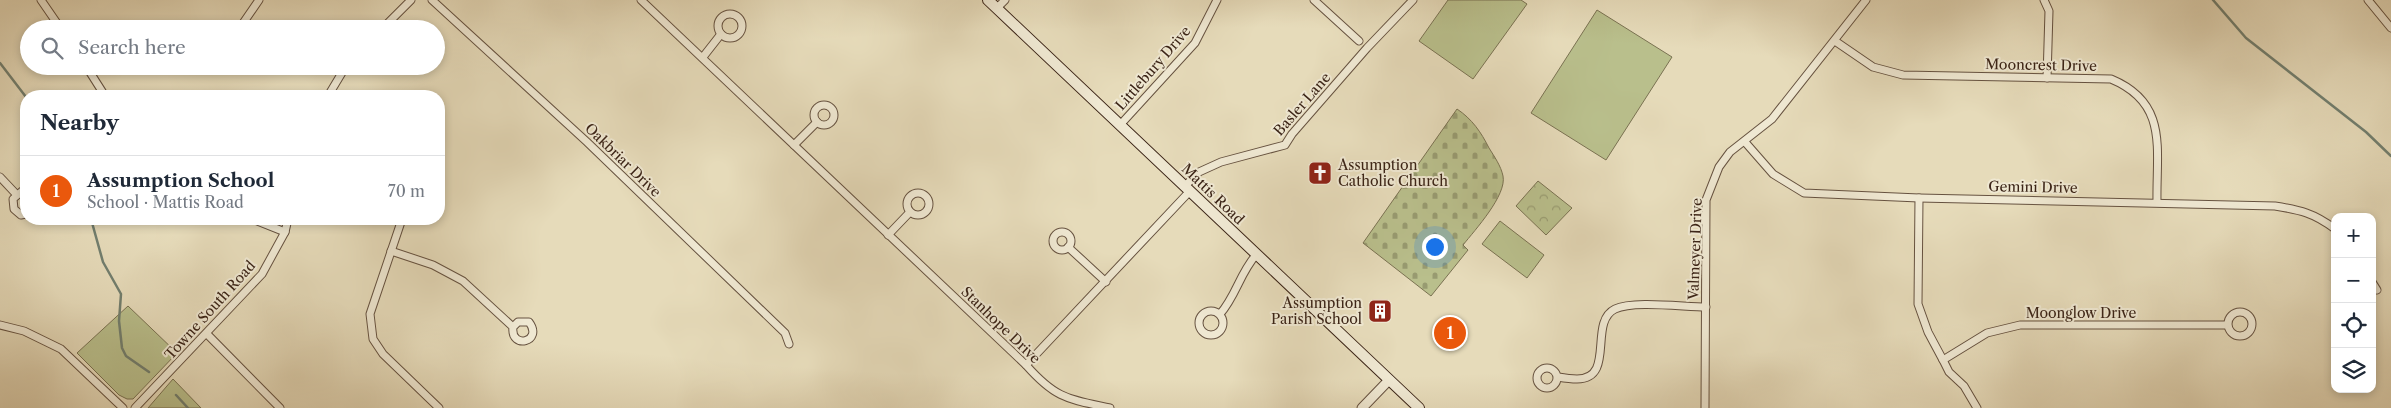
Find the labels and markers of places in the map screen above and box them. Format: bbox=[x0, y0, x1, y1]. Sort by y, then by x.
place label: Assumption Catholic Church bbox=[1337, 156, 1448, 190]
church icon: Assumption Catholic Church bbox=[1307, 160, 1333, 186]
place label: Assumption Parish School bbox=[1271, 294, 1362, 328]
building icon: Assumption Parish School bbox=[1367, 298, 1393, 324]
pin: 1 bbox=[1434, 314, 1466, 352]

